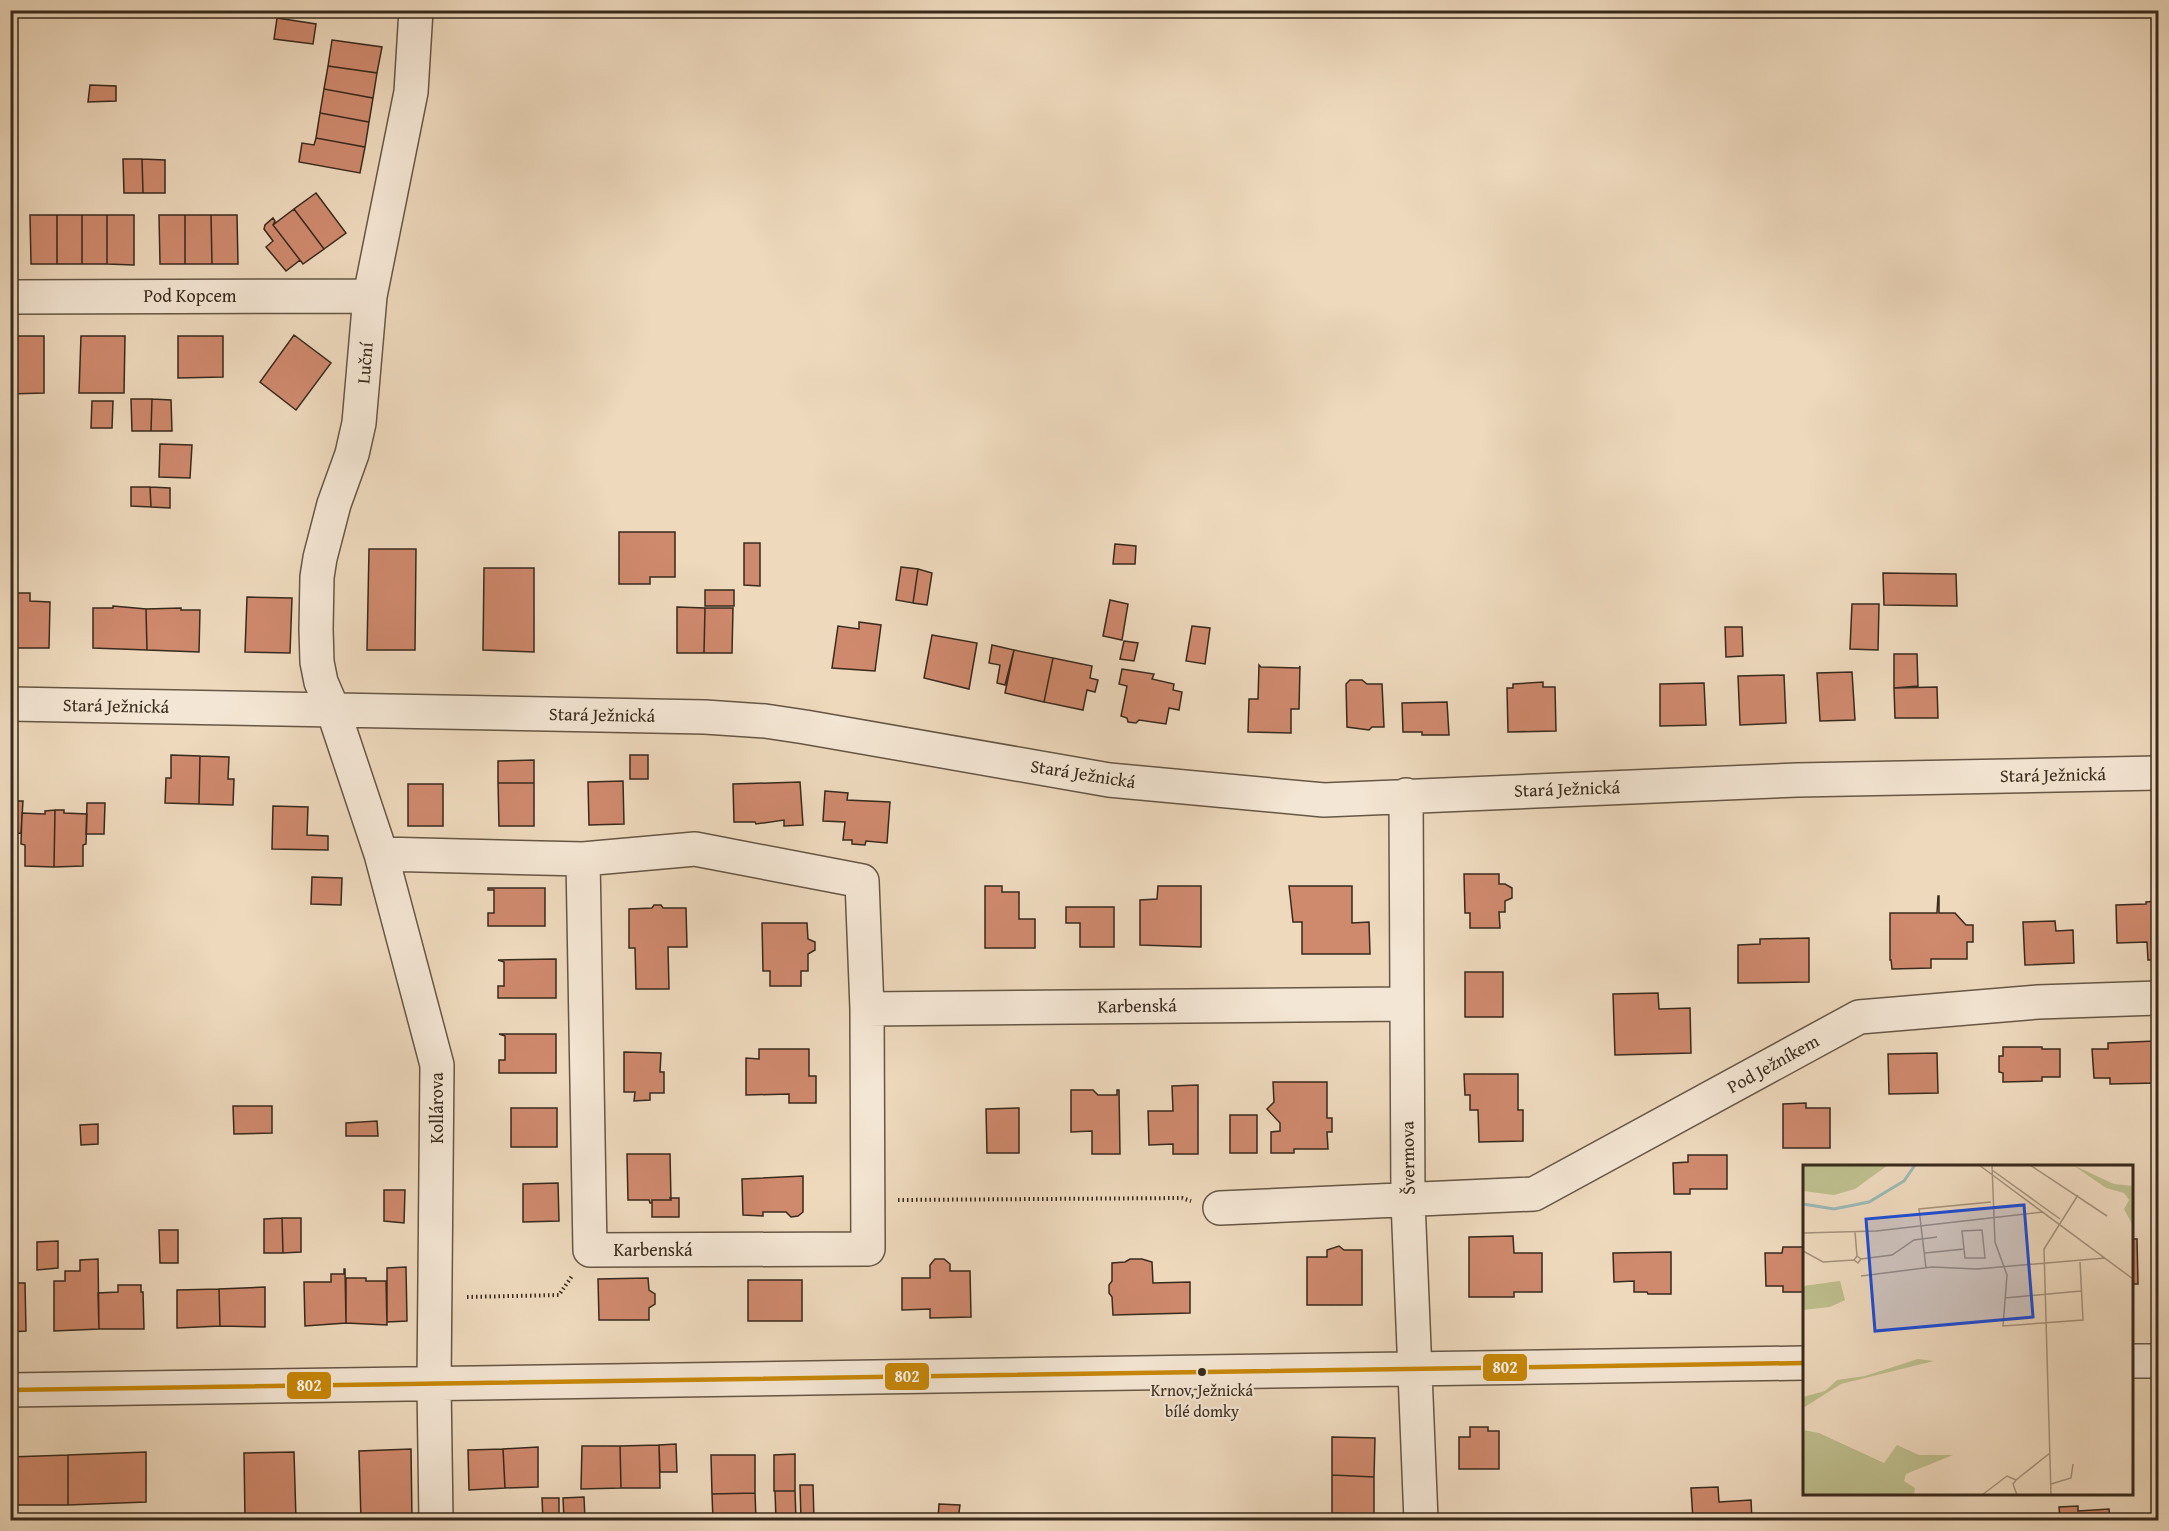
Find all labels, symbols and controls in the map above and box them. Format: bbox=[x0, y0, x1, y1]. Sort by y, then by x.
street label: Pod Kopcem bbox=[143, 282, 237, 309]
street label: Luční bbox=[349, 340, 380, 385]
street label: Stará Ježnická bbox=[63, 691, 170, 720]
street label: Stará Ježnická bbox=[549, 700, 656, 729]
street label: Stará Ježnická bbox=[1029, 752, 1138, 795]
street label: Stará Ježnická bbox=[2000, 760, 2107, 789]
street label: Stará Ježnická bbox=[1514, 773, 1621, 804]
street label: Karbenská bbox=[1097, 991, 1177, 1020]
street label: Pod Ježníkem bbox=[1722, 1027, 1824, 1100]
street label: Kollárova bbox=[423, 1072, 450, 1144]
street label: Švermova bbox=[1393, 1120, 1422, 1195]
inset map bbox=[1803, 1165, 2133, 1495]
street label: Karbenská bbox=[613, 1236, 693, 1263]
line badge: 802 bbox=[1482, 1353, 1528, 1382]
text: 802 bbox=[1493, 1355, 1517, 1379]
line badge: 802 bbox=[884, 1362, 930, 1391]
text: 802 bbox=[895, 1364, 919, 1388]
marker: Krnov, Ježnická bílé domky bbox=[1196, 1366, 1208, 1378]
line badge: 802 bbox=[286, 1371, 332, 1400]
text: 802 bbox=[297, 1373, 321, 1397]
place label: Krnov, Ježnická bílé domky bbox=[1151, 1378, 1254, 1423]

